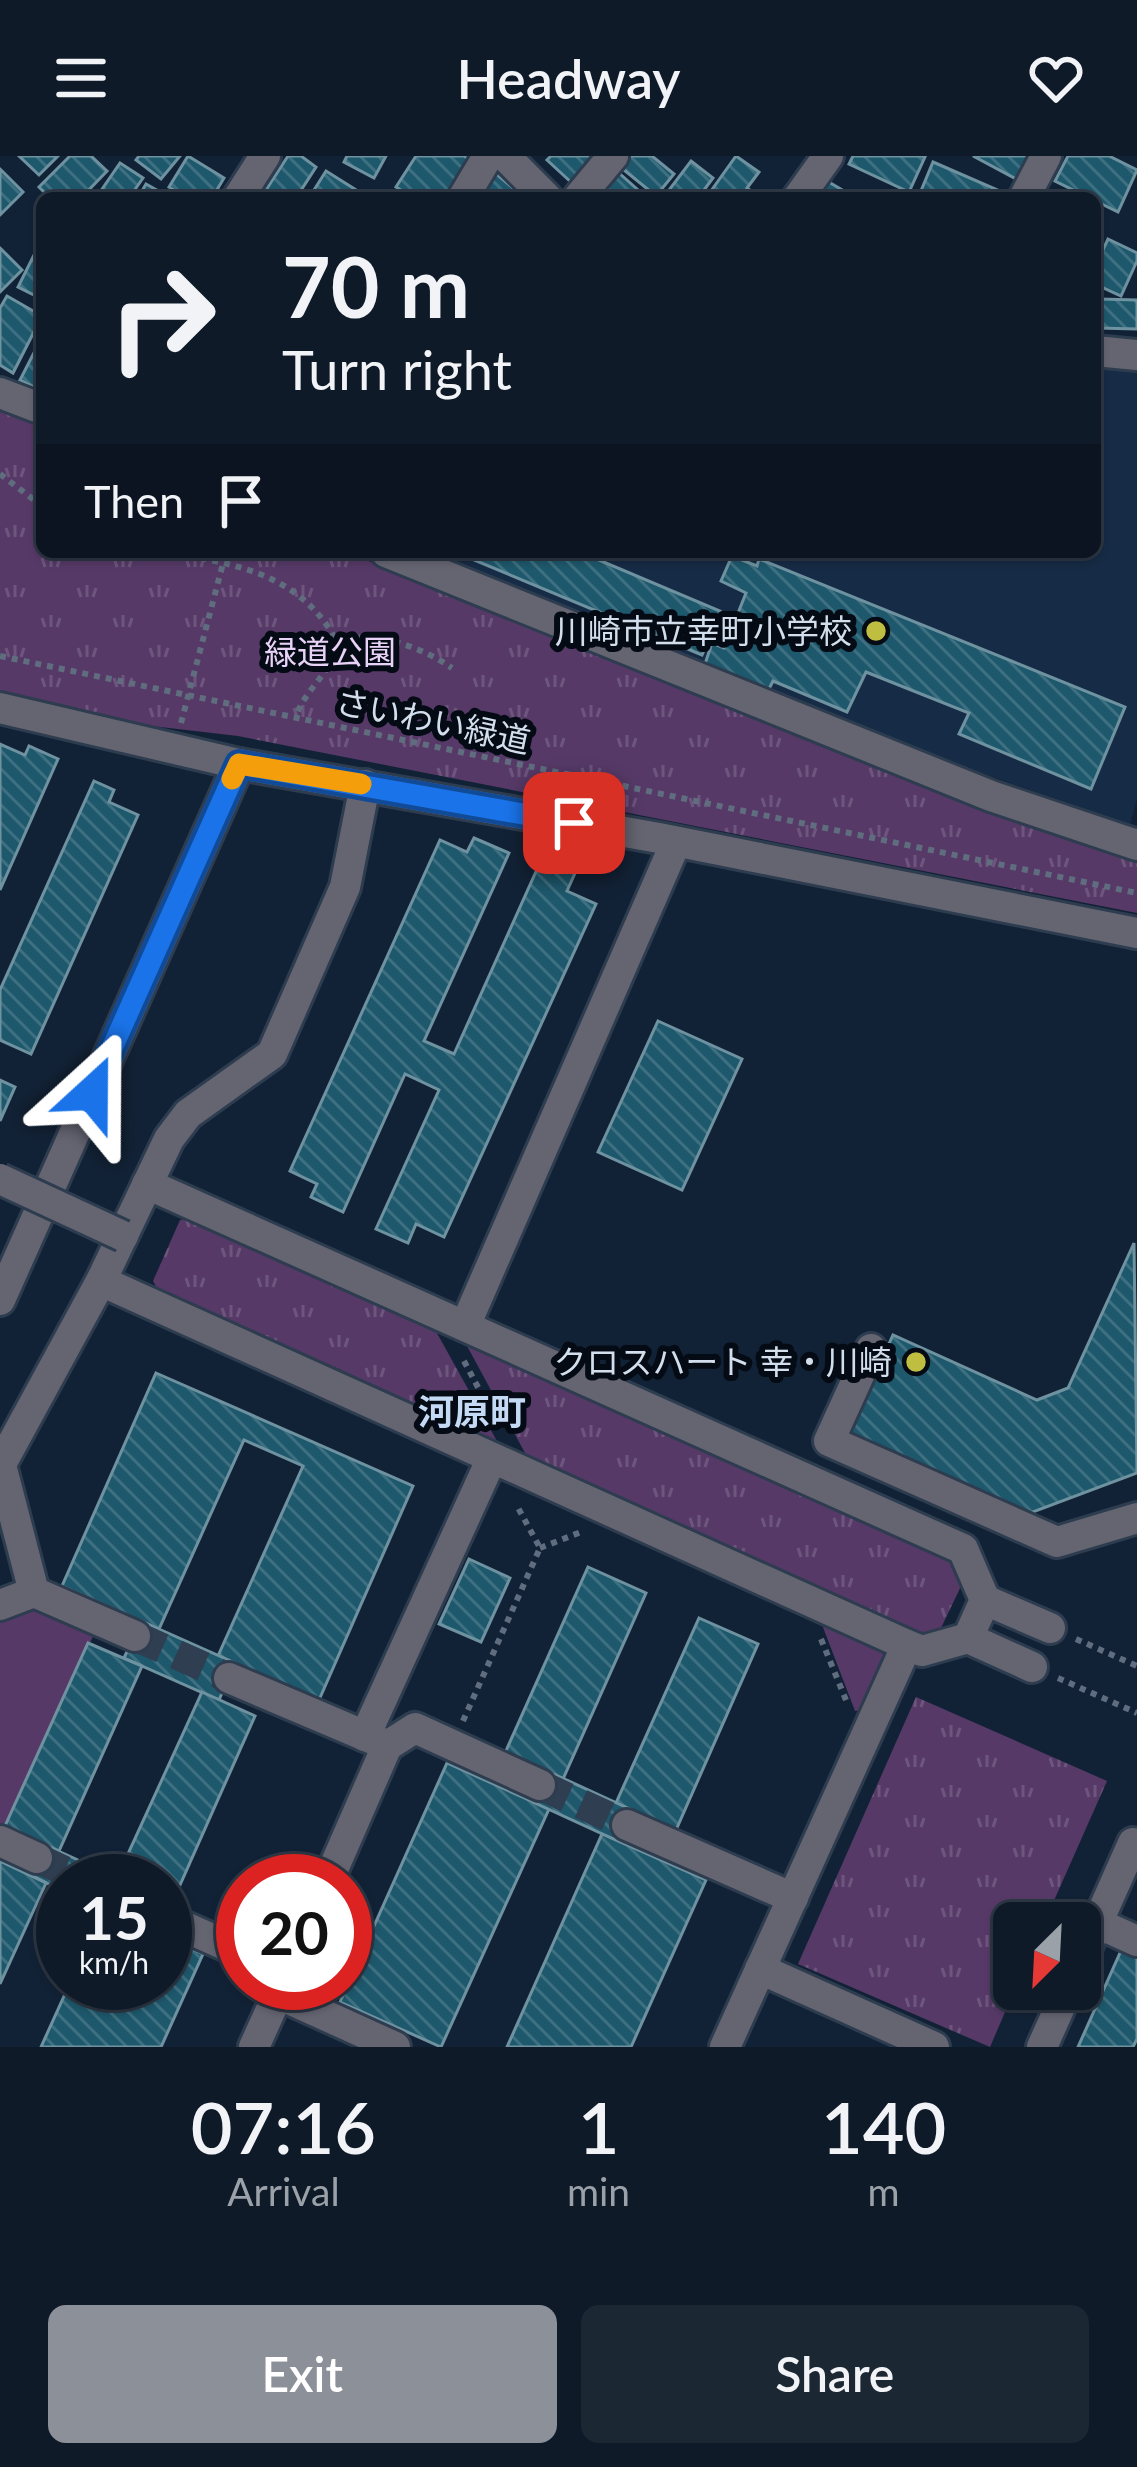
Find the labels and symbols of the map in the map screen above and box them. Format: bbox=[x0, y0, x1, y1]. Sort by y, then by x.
place label: 川崎市立幸町小学校 bbox=[555, 610, 852, 650]
marker: 川崎市立幸町小学校 bbox=[863, 618, 889, 644]
park label: 緑道公園 bbox=[264, 631, 396, 671]
street label: さいわい緑道 bbox=[332, 680, 534, 760]
pin bbox=[523, 772, 625, 874]
position arrow bbox=[29, 1030, 155, 1156]
place label: クロスハート 幸・川崎 bbox=[554, 1341, 892, 1381]
marker: クロスハート 幸・川崎 bbox=[903, 1349, 929, 1375]
district label: 河原町 bbox=[418, 1389, 526, 1433]
speed limit sign: 20 bbox=[216, 1854, 372, 2010]
north arrow bbox=[993, 1902, 1101, 2010]

